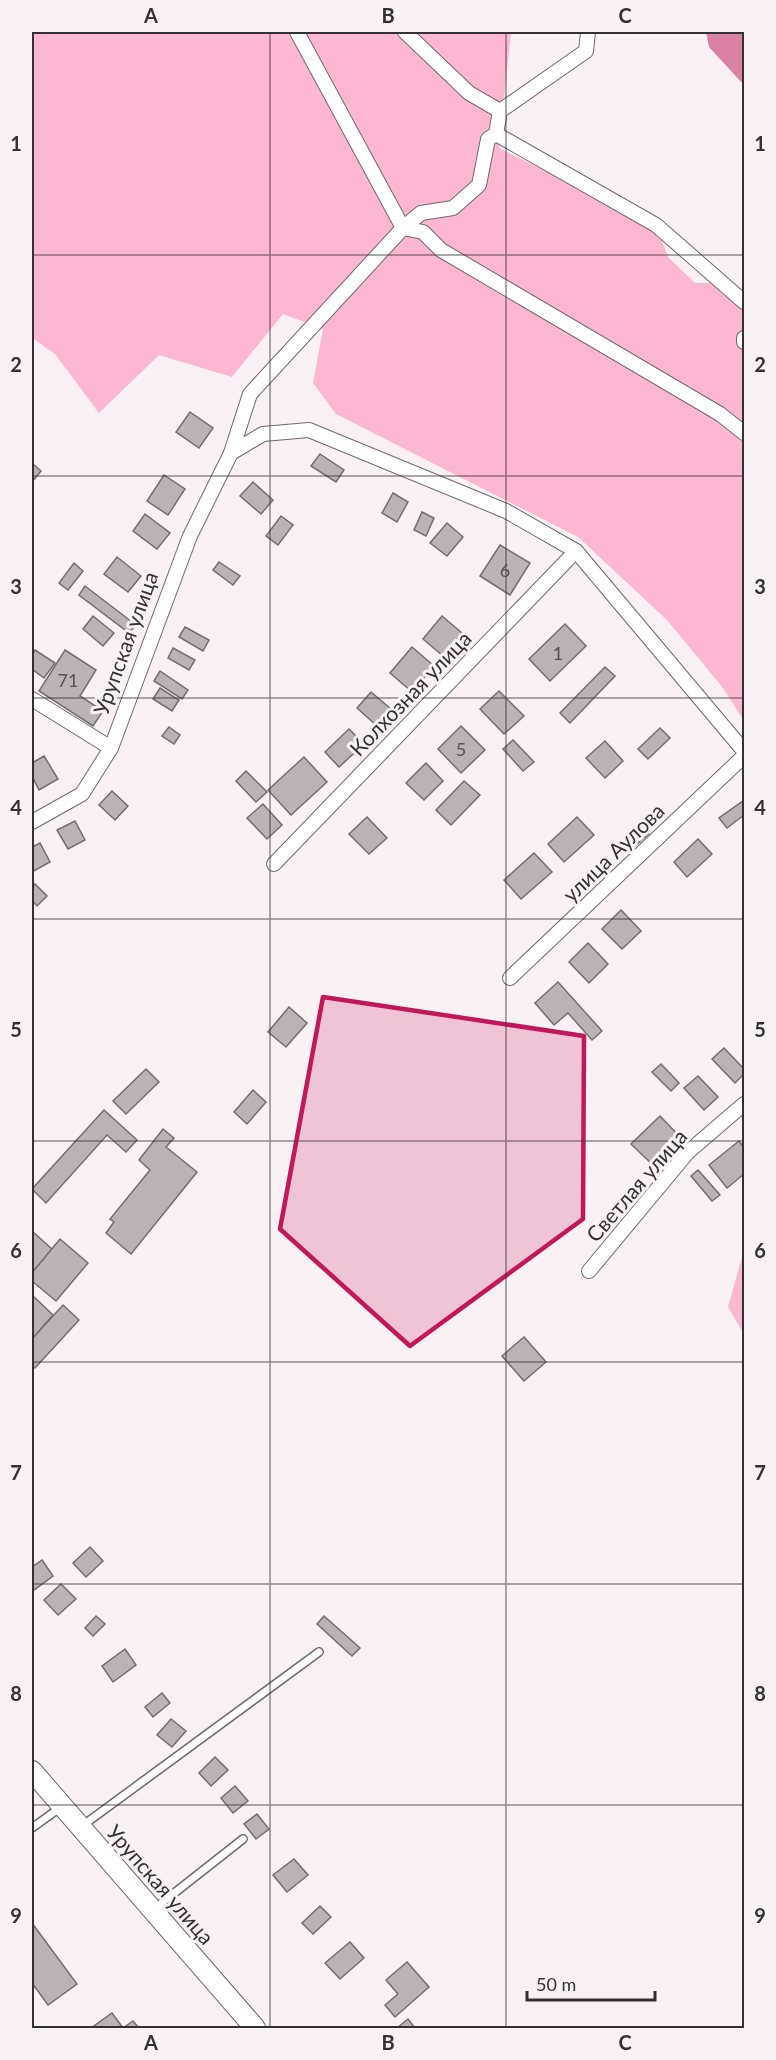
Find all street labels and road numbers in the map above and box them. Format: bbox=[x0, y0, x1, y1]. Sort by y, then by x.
street label: Урупская улица bbox=[88, 568, 162, 718]
street label: Колхозная улица bbox=[344, 625, 476, 761]
street label: улица Аулова bbox=[557, 798, 669, 906]
street label: Светлая улица bbox=[580, 1124, 692, 1246]
street label: Урупская улица bbox=[102, 1819, 220, 1949]

